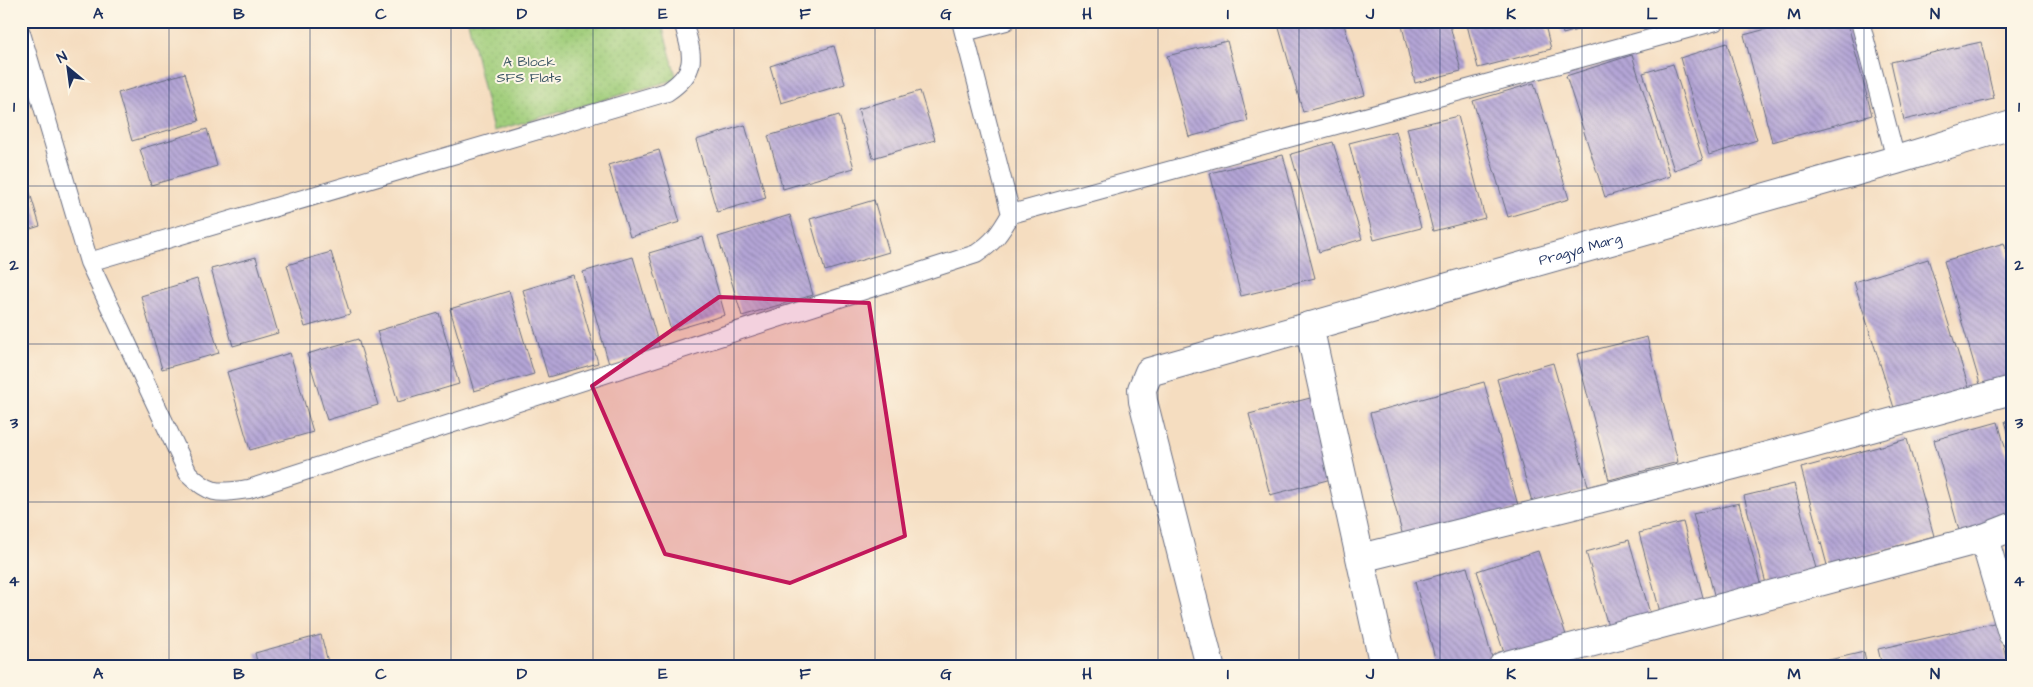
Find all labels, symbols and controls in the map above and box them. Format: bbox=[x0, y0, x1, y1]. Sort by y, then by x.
text: A bbox=[93, 3, 104, 25]
text: B bbox=[233, 3, 245, 25]
text: C bbox=[375, 3, 387, 25]
text: D bbox=[517, 3, 528, 25]
text: E bbox=[658, 3, 668, 25]
text: F bbox=[799, 3, 811, 25]
text: G bbox=[940, 3, 952, 25]
text: H bbox=[1082, 3, 1092, 25]
text: I bbox=[1227, 3, 1229, 25]
text: J bbox=[1365, 3, 1375, 25]
text: K bbox=[1506, 3, 1516, 25]
text: L bbox=[1646, 3, 1658, 25]
text: M bbox=[1787, 3, 1801, 25]
text: N bbox=[1930, 3, 1940, 25]
north arrow bbox=[42, 42, 92, 92]
text: N bbox=[53, 47, 71, 68]
park label: A Block SFS Flats bbox=[497, 52, 562, 88]
text: 1 bbox=[13, 96, 16, 118]
text: 1 bbox=[2018, 96, 2021, 118]
street label: Pragya Marg bbox=[1537, 228, 1624, 271]
text: 2 bbox=[8, 254, 19, 276]
text: 2 bbox=[2013, 254, 2024, 276]
text: 3 bbox=[9, 412, 19, 434]
text: 3 bbox=[2014, 412, 2024, 434]
text: 4 bbox=[9, 570, 20, 592]
text: 4 bbox=[2014, 570, 2025, 592]
text: A bbox=[93, 663, 104, 685]
text: B bbox=[233, 663, 245, 685]
text: C bbox=[375, 663, 387, 685]
text: D bbox=[517, 663, 528, 685]
text: E bbox=[658, 663, 668, 685]
text: F bbox=[799, 663, 811, 685]
text: G bbox=[940, 663, 952, 685]
text: H bbox=[1082, 663, 1092, 685]
text: I bbox=[1227, 663, 1229, 685]
text: J bbox=[1365, 663, 1375, 685]
text: K bbox=[1506, 663, 1516, 685]
text: L bbox=[1646, 663, 1658, 685]
text: M bbox=[1787, 663, 1801, 685]
text: N bbox=[1930, 663, 1940, 685]

